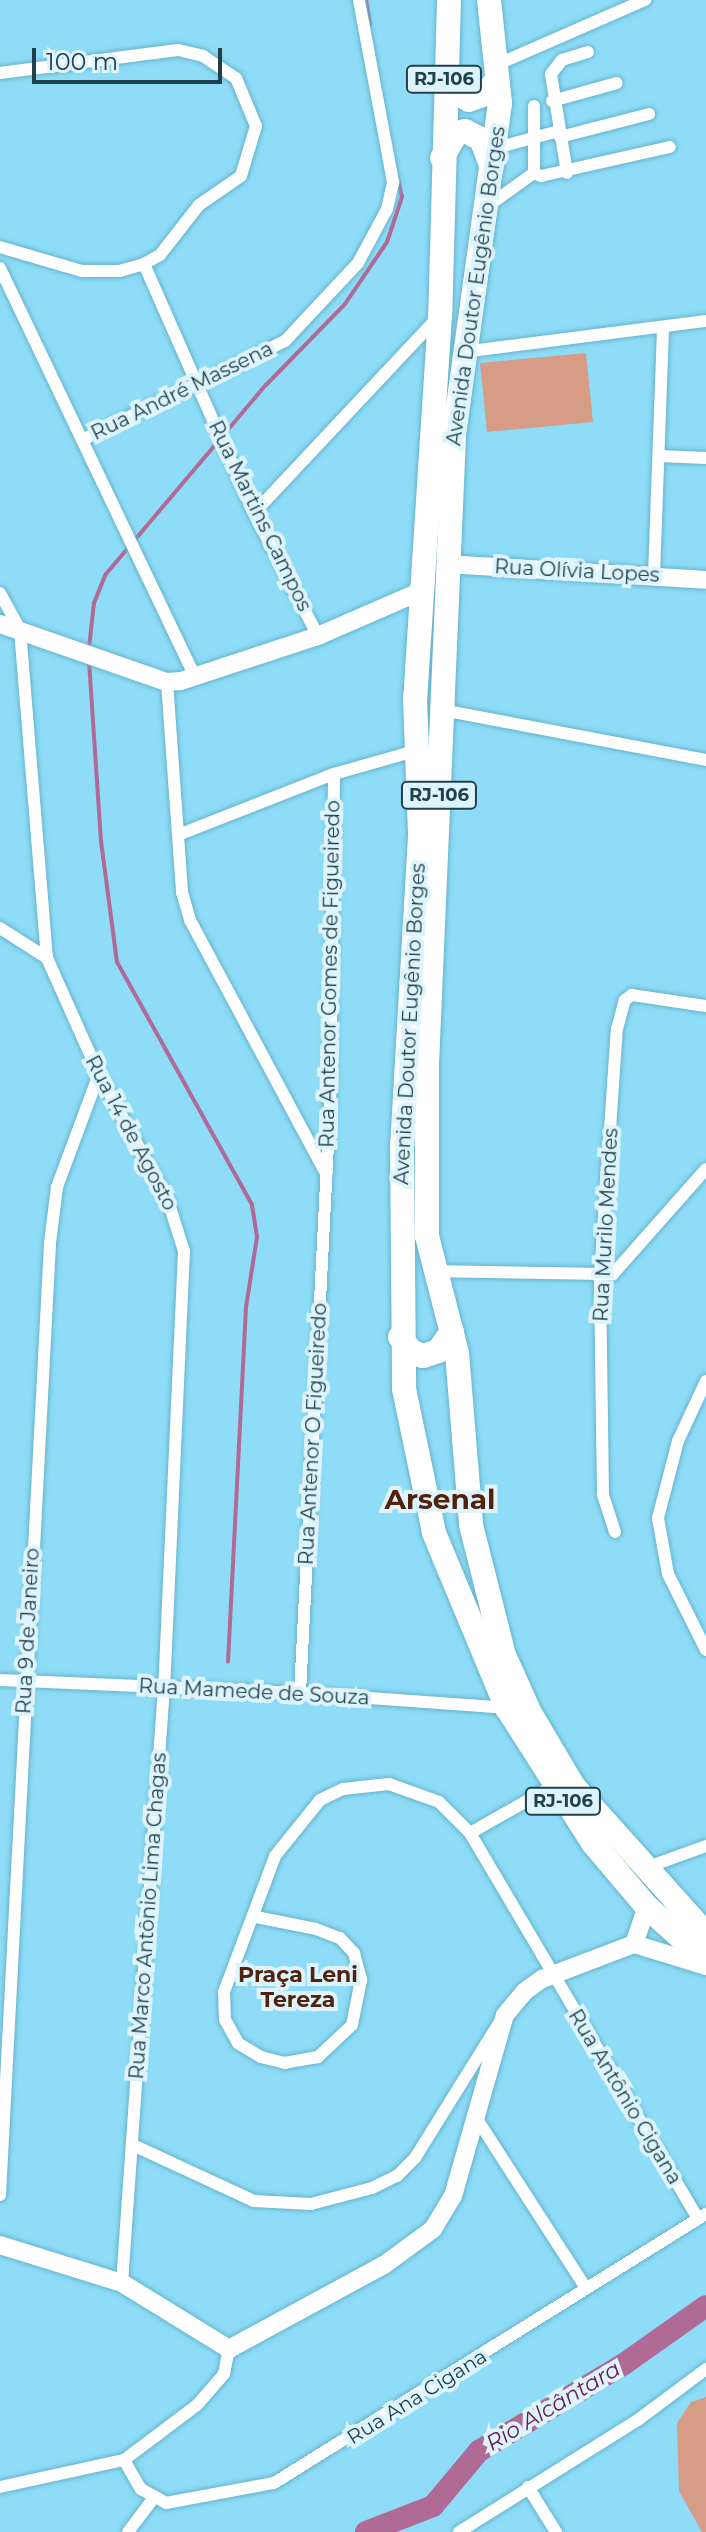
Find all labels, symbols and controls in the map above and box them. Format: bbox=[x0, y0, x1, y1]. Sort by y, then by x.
scale bar bbox=[36, 32, 226, 82]
text: 100 m bbox=[46, 47, 118, 76]
road number: RJ-106 bbox=[404, 65, 484, 93]
street label: Avenida Doutor Eugênio Borges bbox=[442, 125, 510, 447]
street label: Rua André Massena bbox=[87, 337, 277, 445]
street label: Rua Martins Campos bbox=[203, 417, 317, 615]
street label: Rua Olívia Lopes bbox=[494, 555, 660, 587]
road number: RJ-106 bbox=[399, 781, 479, 809]
street label: Rua Antenor Gomes de Figueiredo bbox=[315, 800, 345, 1148]
street label: Avenida Doutor Eugênio Borges bbox=[390, 863, 430, 1185]
street label: Rua 14 de Agosto bbox=[80, 1051, 182, 1215]
street label: Rua Murilo Mendes bbox=[589, 1128, 623, 1322]
street label: Rua Antenor O Figueiredo bbox=[294, 1302, 332, 1566]
district label: Arsenal bbox=[384, 1482, 496, 1516]
street label: Rua 9 de Janeiro bbox=[12, 1547, 44, 1715]
street label: Rua Mamede de Souza bbox=[138, 1674, 370, 1710]
street label: Rua Marco Antônio Lima Chagas bbox=[125, 1752, 171, 2080]
road number: RJ-106 bbox=[523, 1787, 603, 1815]
district label: Praça Leni Tereza bbox=[238, 1961, 358, 2012]
street label: Rua Antônio Cigana bbox=[563, 2005, 687, 2189]
street label: Rua Ana Cigana bbox=[343, 2344, 491, 2450]
water label: Rio Alcântara bbox=[481, 2356, 625, 2456]

